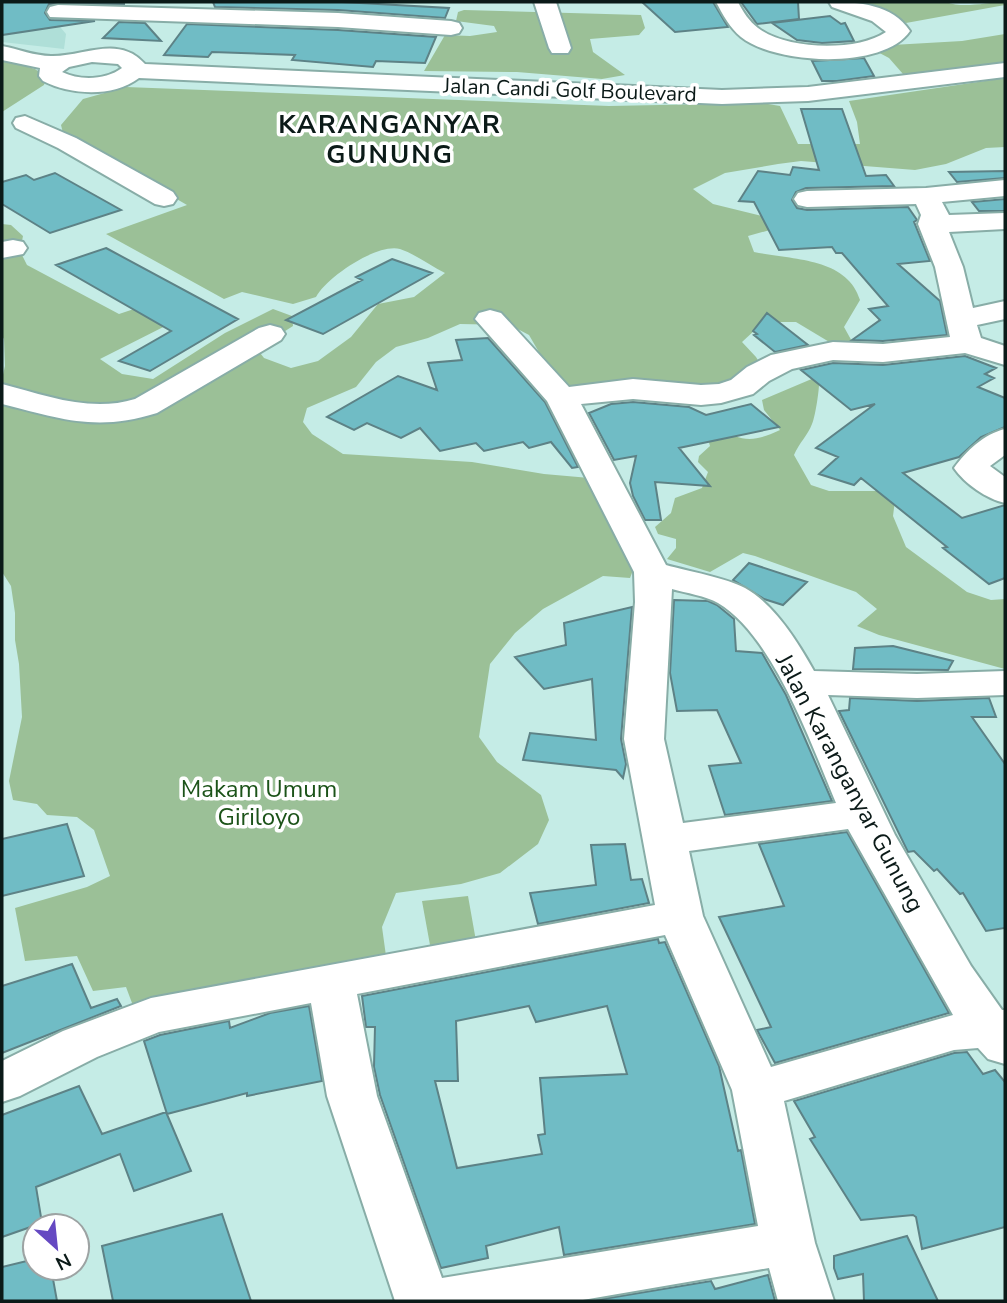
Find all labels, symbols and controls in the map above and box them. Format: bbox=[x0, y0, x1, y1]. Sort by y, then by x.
street label: Jalan Candi Golf Boulevard bbox=[442, 72, 697, 108]
district label: KARANGANYAR GUNUNG bbox=[278, 107, 502, 172]
street label: Jalan Karanganyar Gunung bbox=[768, 647, 932, 918]
park label: Makam Umum Giriloyo bbox=[181, 773, 337, 833]
north arrow bbox=[21, 1212, 91, 1282]
text: N bbox=[51, 1246, 76, 1276]

